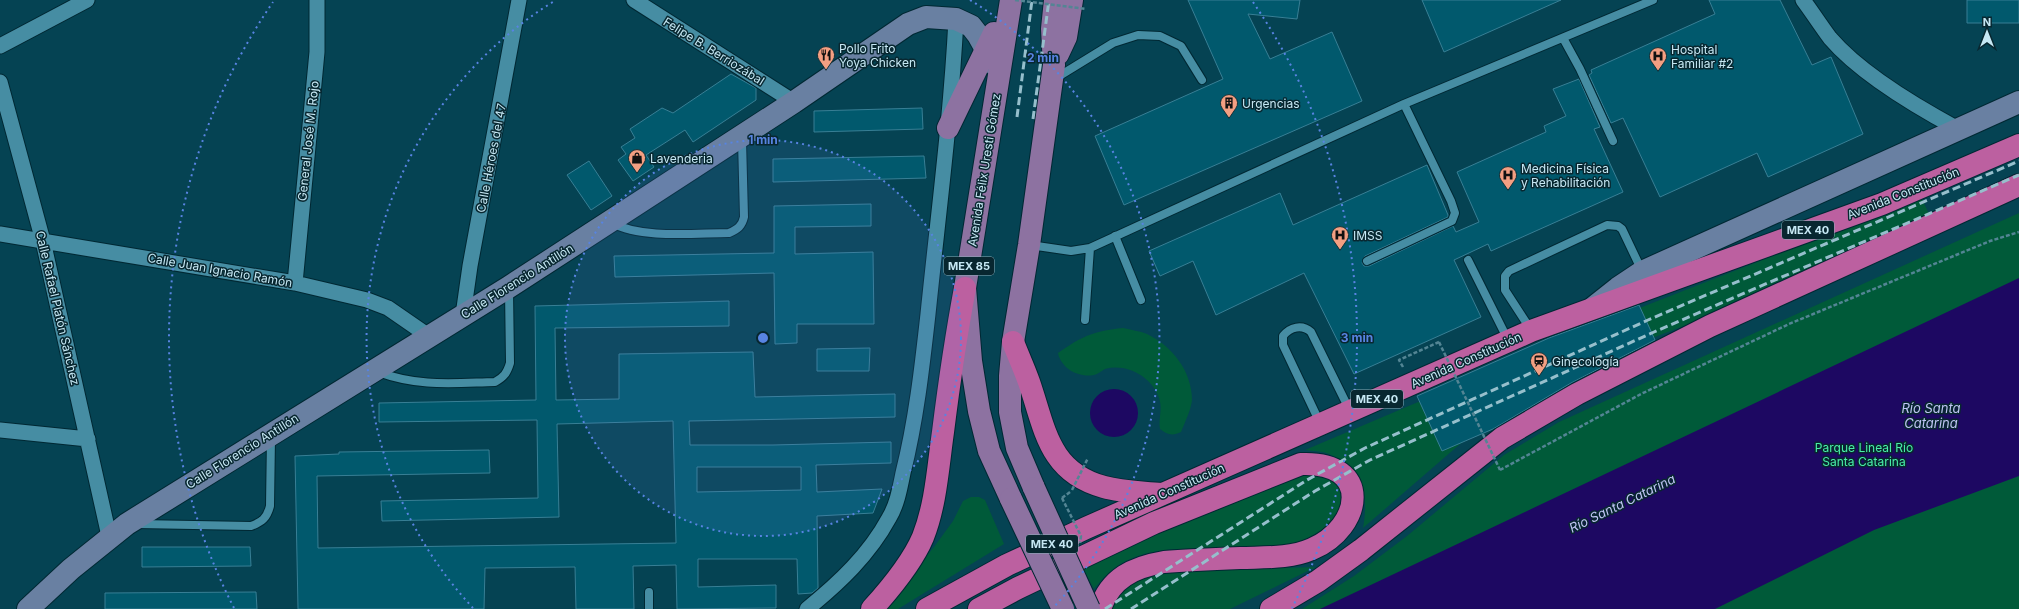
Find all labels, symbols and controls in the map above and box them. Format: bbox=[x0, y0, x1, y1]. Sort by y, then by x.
north arrow bbox=[1967, 12, 2007, 52]
street label: Felipe B. Berriozábal bbox=[661, 14, 767, 88]
text: N bbox=[1983, 15, 1991, 29]
place label: Pollo Frito Yoya Chicken bbox=[839, 41, 916, 70]
place label: Hospital Familiar #2 bbox=[1671, 42, 1733, 71]
restaurant icon: Pollo Frito Yoya Chicken bbox=[816, 45, 836, 70]
hospital icon: Hospital Familiar #2 bbox=[1648, 46, 1668, 71]
text: 2 min bbox=[1027, 50, 1059, 65]
street label: General José M. Rojo bbox=[294, 80, 322, 202]
street label: Avenida Félix Uresti Gómez bbox=[964, 92, 1004, 248]
building icon: Urgencias bbox=[1219, 93, 1239, 118]
place label: Urgencias bbox=[1242, 96, 1300, 111]
street label: Calle Héroes del 47 bbox=[473, 102, 509, 214]
text: 1 min bbox=[748, 132, 778, 147]
shop icon: Lavenderia bbox=[627, 148, 647, 173]
place label: Lavenderia bbox=[650, 151, 713, 166]
place label: Medicina Física y Rehabilitación bbox=[1521, 161, 1610, 190]
street label: Avenida Constitución bbox=[1845, 164, 1961, 222]
hospital icon: Medicina Física y Rehabilitación bbox=[1498, 165, 1518, 190]
road number: MEX 40 bbox=[1782, 221, 1834, 239]
hospital icon: IMSS bbox=[1330, 225, 1350, 250]
place label: IMSS bbox=[1353, 228, 1383, 243]
street label: Calle Rafael Platón Sánchez bbox=[33, 229, 83, 387]
street label: Calle Florencio Antillón bbox=[458, 240, 576, 322]
street label: Calle Juan Ignacio Ramón bbox=[146, 250, 294, 290]
road number: MEX 85 bbox=[944, 257, 994, 275]
street label: Avenida Constitución bbox=[1408, 329, 1524, 391]
text: 3 min bbox=[1341, 330, 1373, 345]
centre of rings bbox=[756, 331, 770, 345]
station icon: Ginecología bbox=[1529, 351, 1549, 376]
place label: Ginecología bbox=[1552, 354, 1619, 369]
road number: MEX 40 bbox=[1351, 390, 1403, 408]
water label: Río Santa Catarina bbox=[1901, 400, 1961, 431]
street label: Calle Florencio Antillón bbox=[183, 410, 301, 492]
park label: Parque Lineal Río Santa Catarina bbox=[1815, 440, 1913, 469]
street label: Avenida Constitución bbox=[1111, 460, 1227, 522]
water label: Río Santa Catarina bbox=[1566, 470, 1678, 536]
road number: MEX 40 bbox=[1026, 535, 1078, 553]

